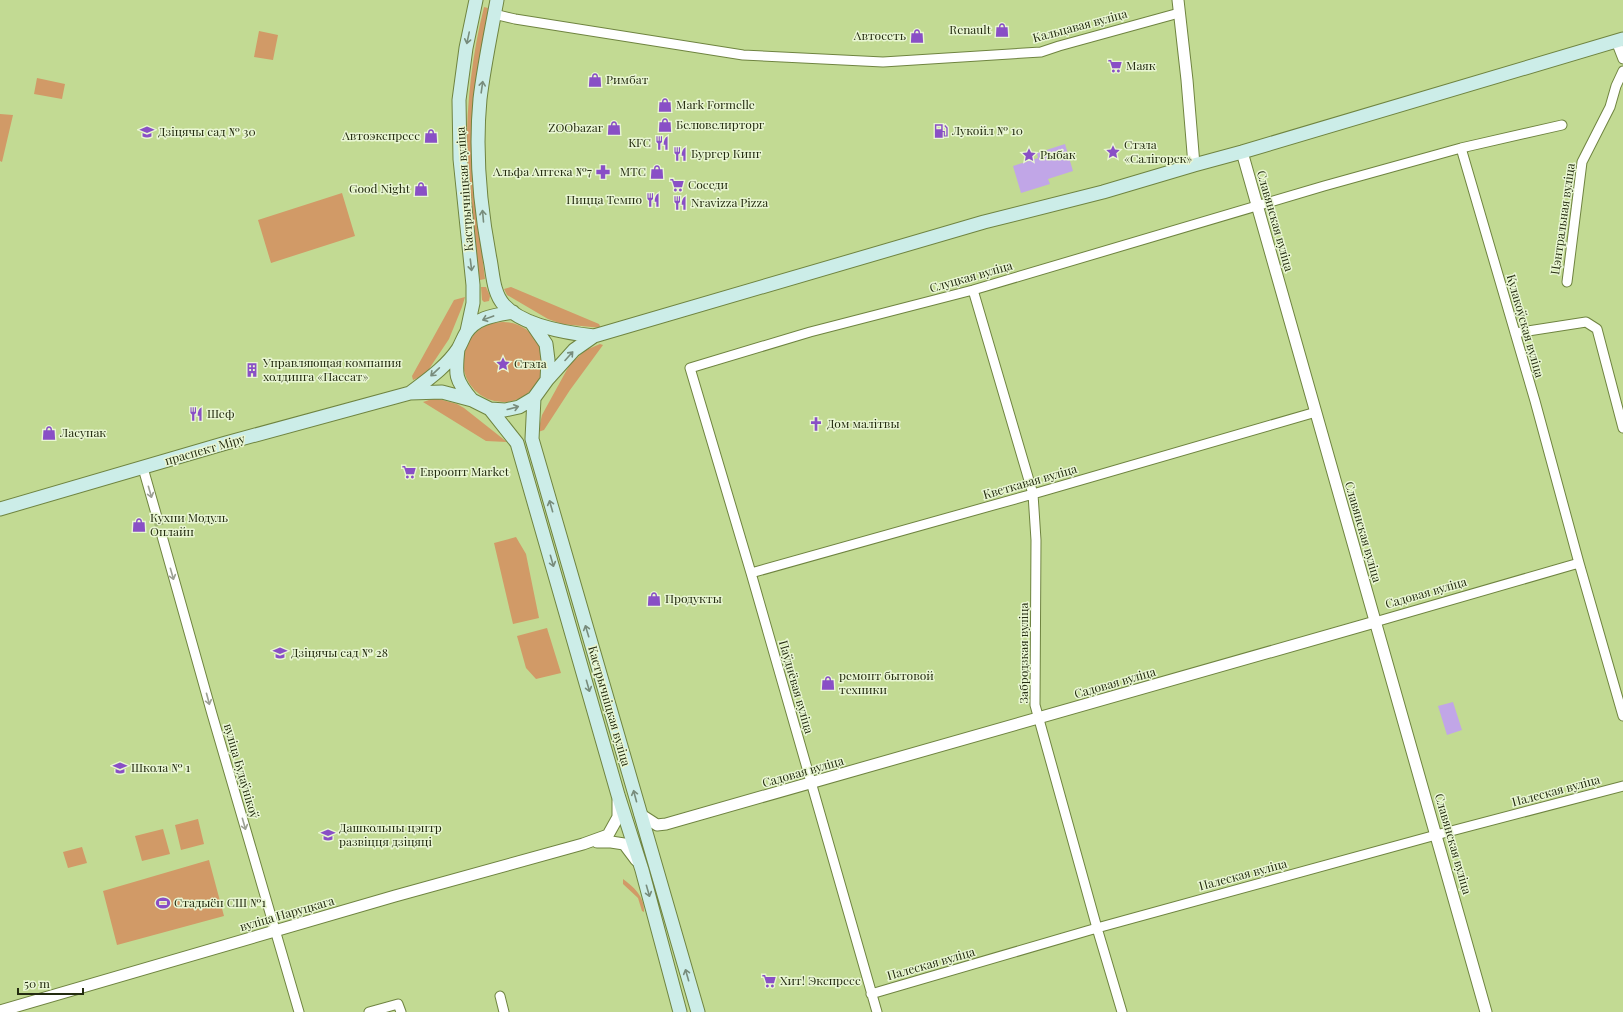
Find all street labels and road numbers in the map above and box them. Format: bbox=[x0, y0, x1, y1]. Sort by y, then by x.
street label: Кальцавая вуліца bbox=[1031, 5, 1129, 45]
street label: Кастрычніцкая вуліца bbox=[452, 126, 476, 252]
street label: Цэнтральная вуліца bbox=[1546, 162, 1578, 276]
street label: Славянская вуліца bbox=[1254, 168, 1298, 273]
street label: Слуцкая вуліца bbox=[927, 257, 1014, 296]
street label: Кулакоўская вуліца bbox=[1504, 272, 1548, 379]
street label: праспект Міру bbox=[163, 430, 247, 468]
street label: Кветкавая вуліца bbox=[981, 460, 1079, 502]
street label: Славянская вуліца bbox=[1342, 479, 1386, 584]
street label: Садовая вуліца bbox=[1383, 573, 1468, 611]
street label: Забродзкая вуліца bbox=[1015, 602, 1031, 704]
street label: Паўднёвая вуліца bbox=[776, 638, 818, 735]
street label: Кастрычніцкая вуліца bbox=[585, 644, 635, 768]
street label: Садовая вуліца bbox=[1072, 663, 1157, 701]
street label: вуліца Будаўнікоў bbox=[221, 721, 263, 820]
street label: Садовая вуліца bbox=[760, 752, 845, 790]
street label: Палеская вуліца bbox=[1510, 771, 1602, 810]
street label: Славянская вуліца bbox=[1432, 791, 1476, 896]
street label: Палеская вуліца bbox=[1197, 855, 1289, 894]
street label: вуліца Наруцкага bbox=[238, 892, 336, 934]
street label: Палеская вуліца bbox=[885, 943, 977, 983]

